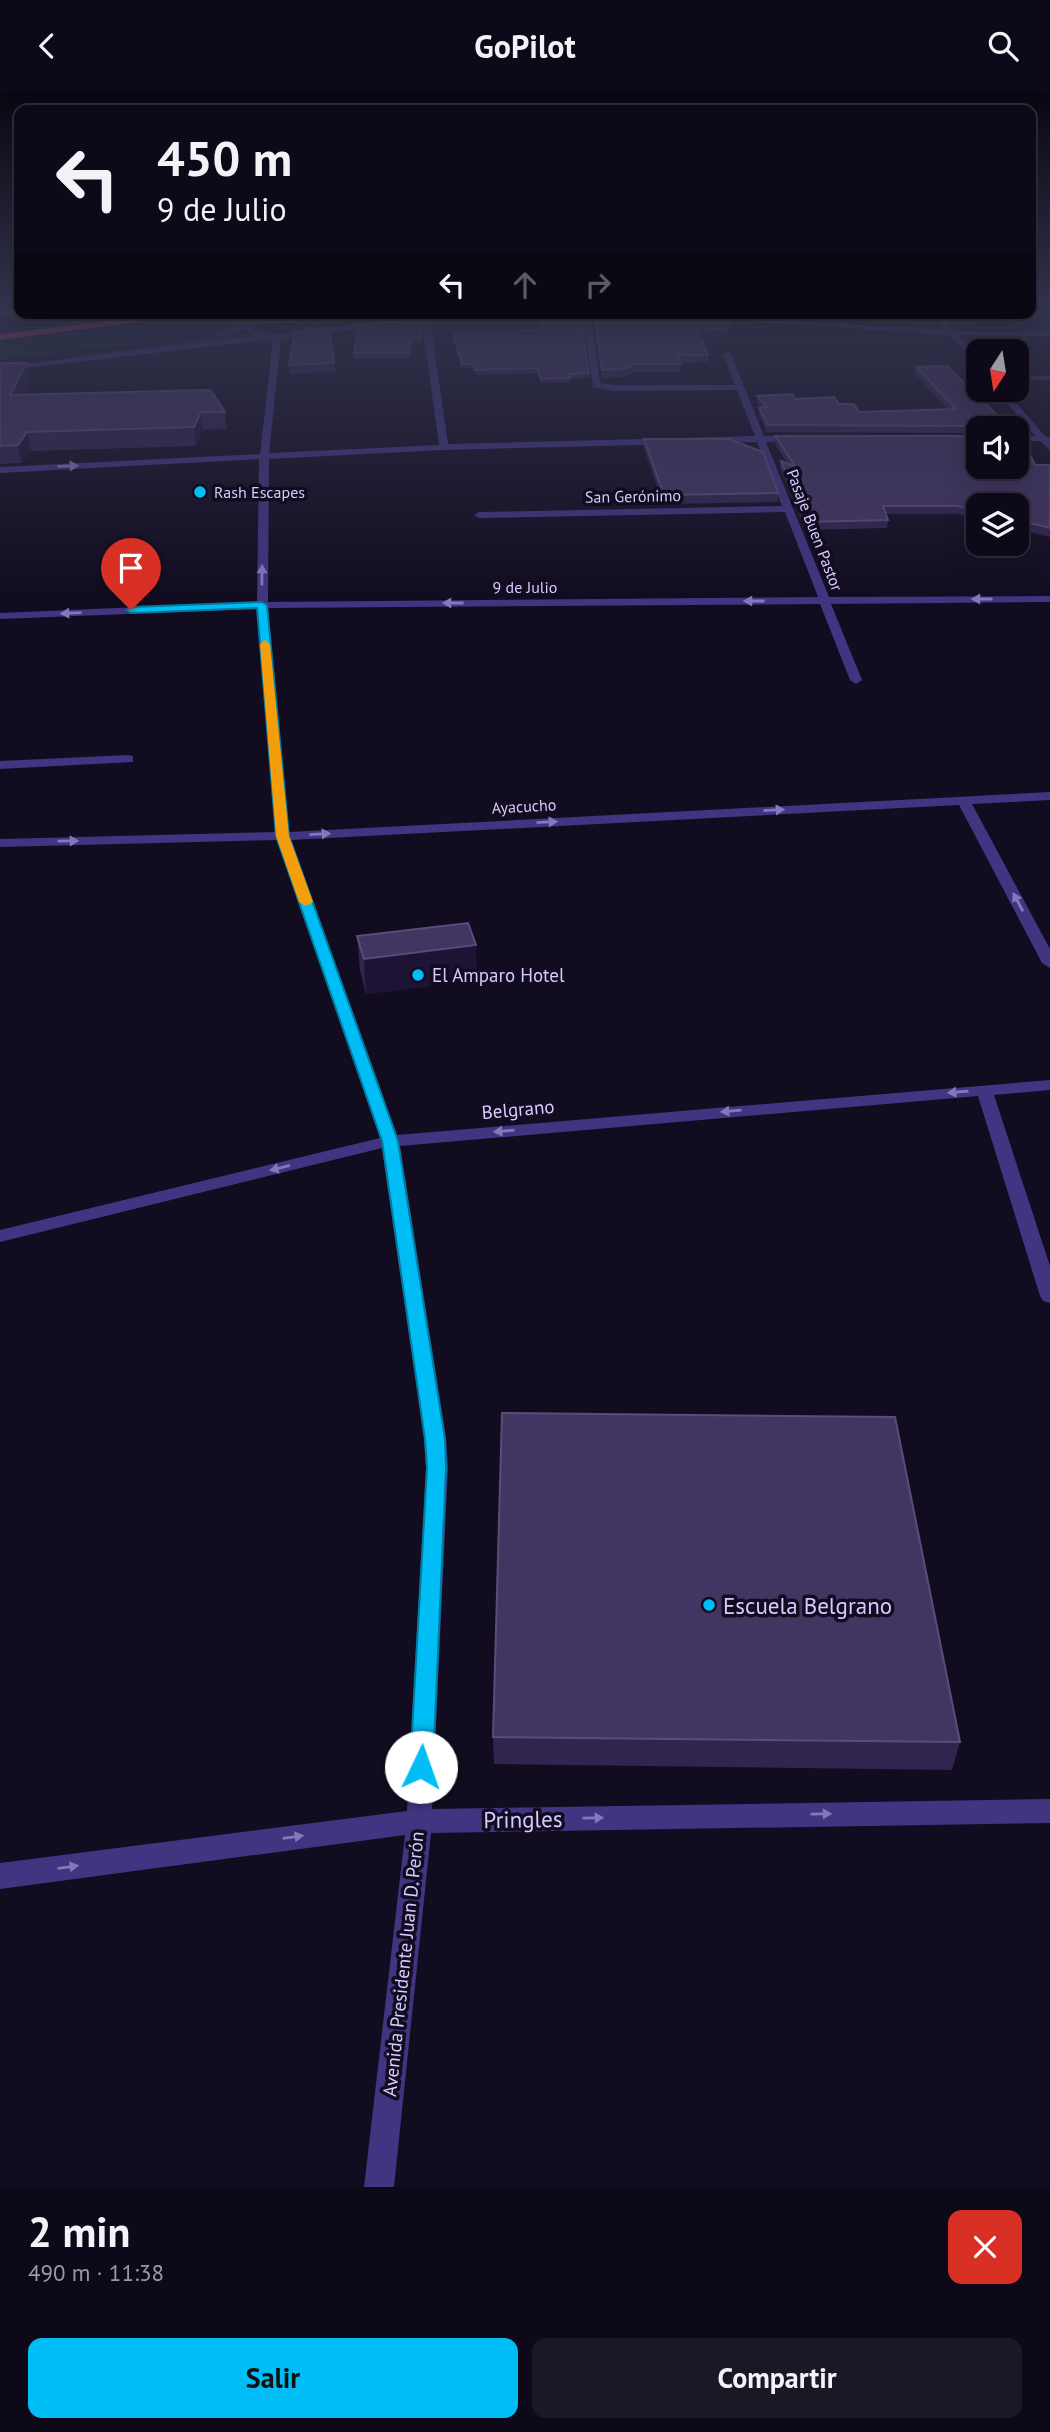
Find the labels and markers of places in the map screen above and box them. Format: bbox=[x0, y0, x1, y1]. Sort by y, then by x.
place label: Rash Escapes bbox=[214, 482, 305, 502]
marker: Rash Escapes bbox=[192, 484, 208, 500]
pin bbox=[101, 538, 161, 610]
place label: El Amparo Hotel bbox=[432, 963, 565, 987]
marker: El Amparo Hotel bbox=[410, 967, 426, 983]
place label: Escuela Belgrano bbox=[723, 1591, 892, 1620]
marker: Escuela Belgrano bbox=[701, 1597, 717, 1613]

